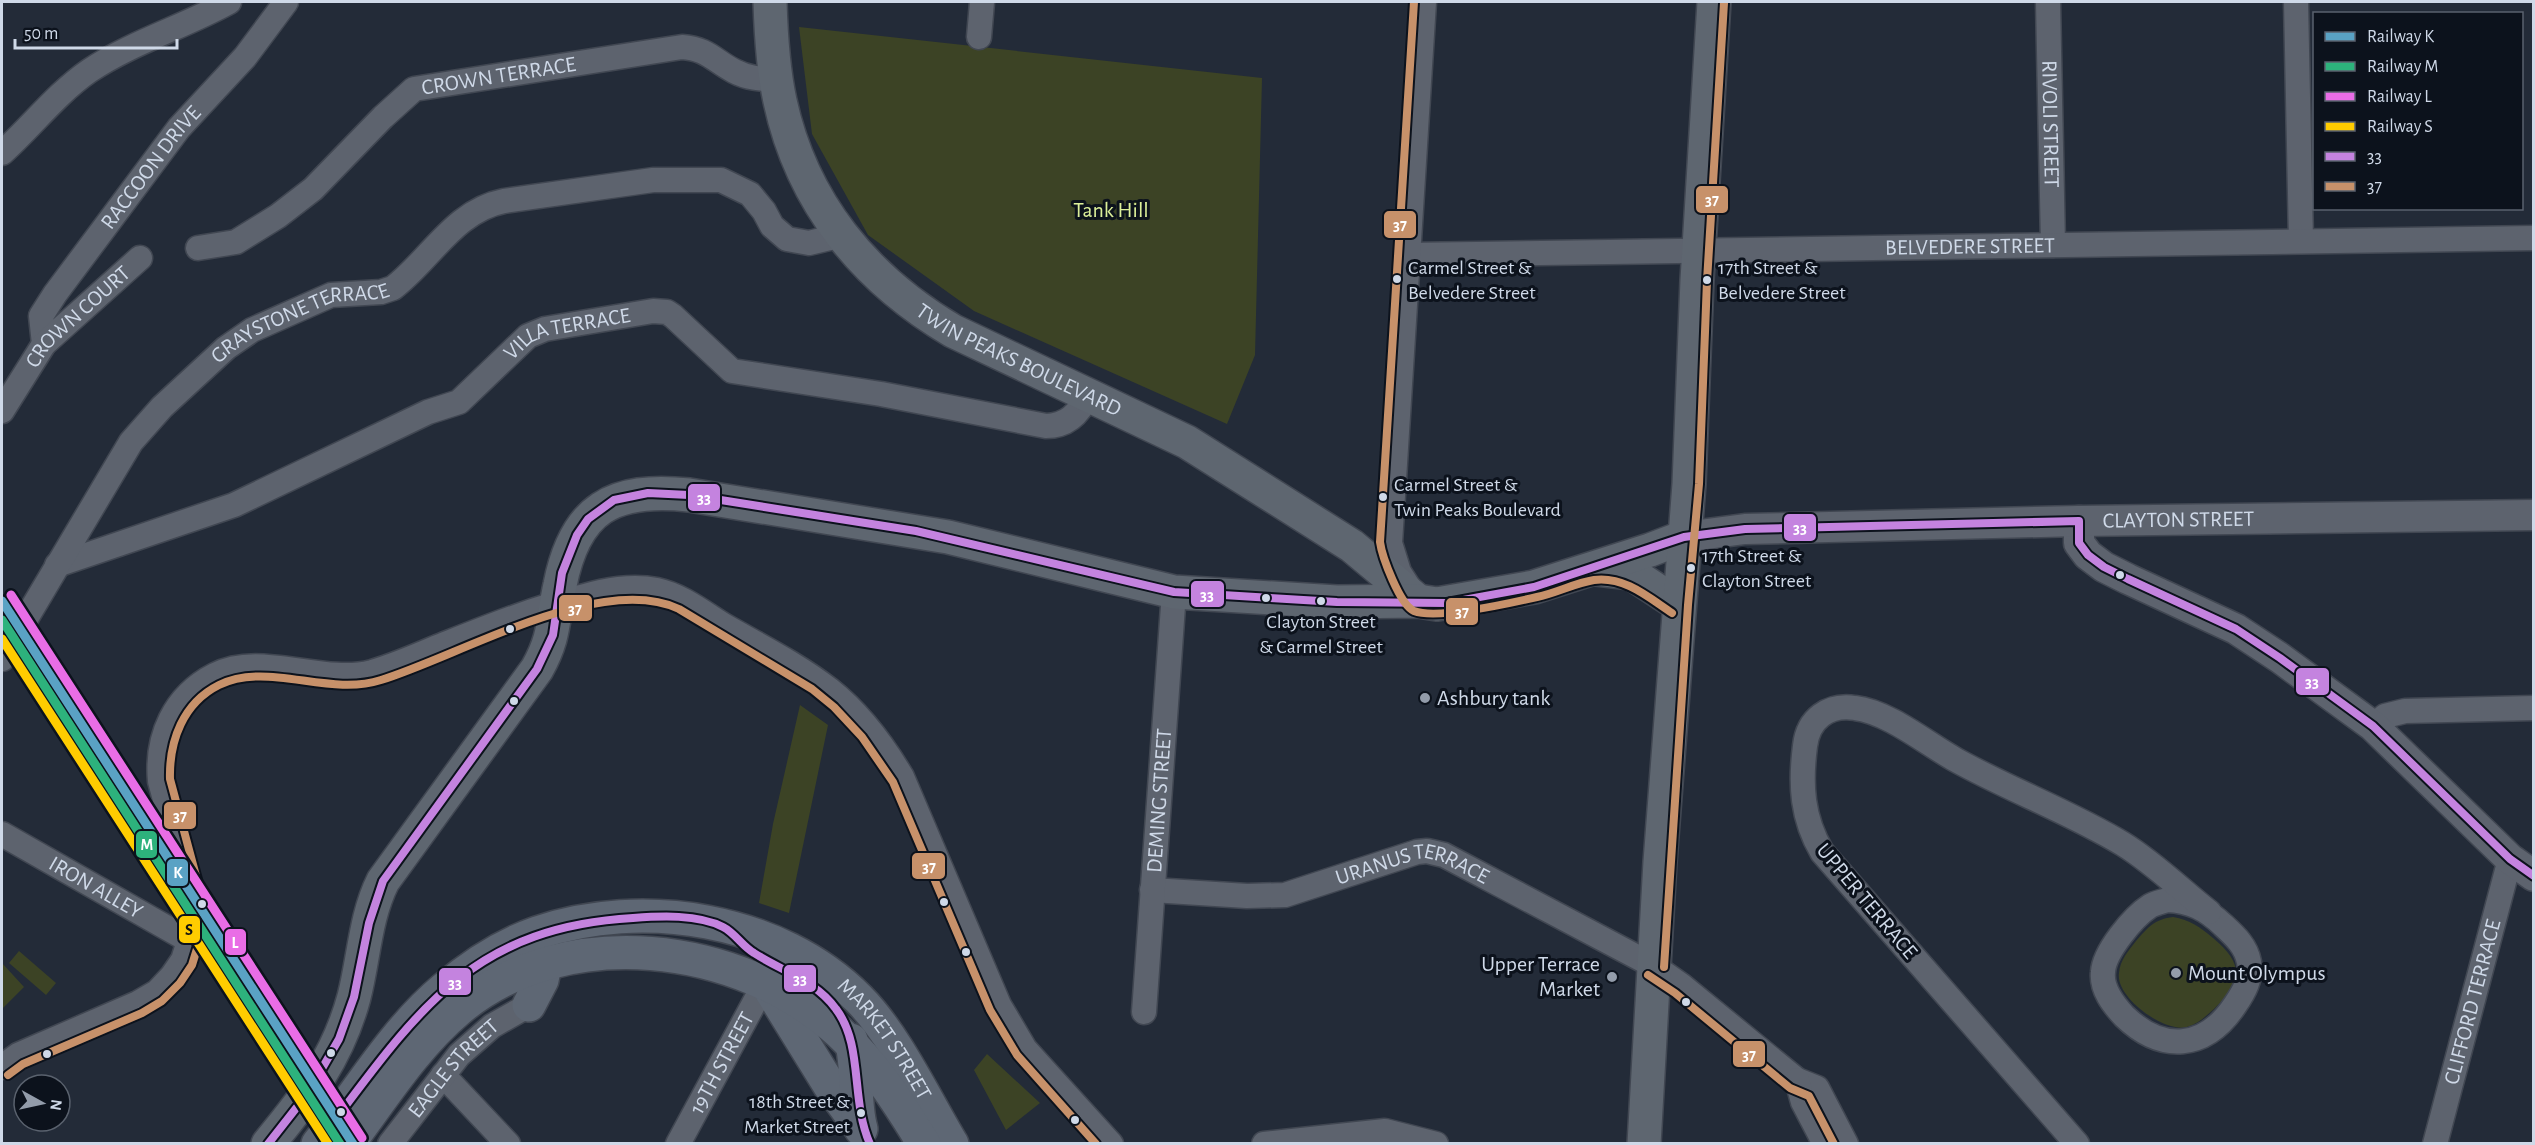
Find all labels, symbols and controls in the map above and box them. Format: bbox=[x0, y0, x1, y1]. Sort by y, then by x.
scale bar bbox=[15, 12, 177, 50]
legend bbox=[2313, 12, 2523, 210]
text: 50 m bbox=[24, 25, 58, 43]
text: Railway K bbox=[2367, 28, 2434, 46]
street label: CROWN TERRACE bbox=[420, 53, 578, 99]
text: Railway M bbox=[2367, 58, 2439, 76]
street label: RIVOLI STREET bbox=[2038, 60, 2063, 188]
text: Railway L bbox=[2367, 88, 2432, 106]
street label: RACCOON DRIVE bbox=[97, 101, 205, 233]
text: Railway S bbox=[2367, 118, 2433, 136]
text: 33 bbox=[2367, 148, 2382, 166]
text: 37 bbox=[2367, 178, 2382, 196]
line badge: 37 bbox=[1695, 185, 1729, 214]
text: 37 bbox=[1705, 192, 1719, 208]
park label: Tank Hill bbox=[1073, 199, 1149, 221]
line badge: 37 bbox=[1383, 210, 1417, 239]
text: 37 bbox=[1393, 217, 1407, 233]
street label: BELVEDERE STREET bbox=[1885, 234, 2055, 259]
place label: Carmel Street & Belvedere Street bbox=[1408, 258, 1536, 303]
place label: 17th Street & Belvedere Street bbox=[1718, 258, 1846, 303]
street label: CROWN COURT bbox=[21, 261, 134, 371]
marker: Carmel Street & Belvedere Street bbox=[1391, 273, 1403, 285]
marker: 17th Street & Belvedere Street bbox=[1701, 274, 1713, 286]
street label: GRAYSTONE TERRACE bbox=[206, 279, 392, 367]
street label: TWIN PEAKS BOULEVARD bbox=[912, 299, 1125, 420]
street label: VILLA TERRACE bbox=[500, 304, 632, 364]
place label: Carmel Street & Twin Peaks Boulevard bbox=[1394, 475, 1561, 520]
line badge: 33 bbox=[687, 483, 721, 512]
text: 33 bbox=[697, 490, 711, 506]
marker: Carmel Street & Twin Peaks Boulevard bbox=[1377, 491, 1389, 503]
street label: CLAYTON STREET bbox=[2102, 508, 2254, 532]
line badge: 33 bbox=[1783, 513, 1817, 542]
text: 33 bbox=[1793, 520, 1807, 536]
place label: 17th Street & Clayton Street bbox=[1702, 546, 1812, 591]
marker: 17th Street & Clayton Street bbox=[1685, 562, 1697, 574]
unlabelled marker bbox=[2114, 569, 2126, 581]
line badge: 33 bbox=[1190, 580, 1225, 608]
text: 33 bbox=[1200, 587, 1214, 603]
unlabelled marker bbox=[1260, 592, 1272, 604]
line badge: 37 bbox=[558, 594, 593, 622]
marker: Clayton Street & Carmel Street bbox=[1315, 595, 1327, 607]
line badge: 37 bbox=[1445, 597, 1479, 626]
text: 37 bbox=[568, 601, 582, 617]
text: 37 bbox=[1455, 604, 1469, 620]
place label: Clayton Street & Carmel Street bbox=[1259, 612, 1383, 657]
unlabelled marker bbox=[504, 623, 516, 635]
line badge: 33 bbox=[2295, 667, 2330, 696]
text: 33 bbox=[2305, 674, 2319, 690]
place label: Ashbury tank bbox=[1437, 687, 1550, 709]
marker: Ashbury tank bbox=[1418, 691, 1432, 705]
unlabelled marker bbox=[508, 695, 520, 707]
street label: DEMING STREET bbox=[1143, 727, 1175, 873]
line badge: 37 bbox=[163, 801, 197, 830]
text: 37 bbox=[173, 808, 187, 824]
line badge: M bbox=[135, 830, 158, 859]
text: M bbox=[141, 837, 153, 853]
street label: UPPER TERRACE bbox=[1812, 839, 1922, 963]
text: URANUS TERRACE bbox=[1333, 840, 1493, 889]
street label: IRON ALLEY bbox=[45, 852, 147, 923]
line badge: 37 bbox=[911, 852, 946, 880]
line badge: K bbox=[166, 858, 189, 887]
text: 37 bbox=[922, 859, 936, 875]
text: K bbox=[173, 865, 183, 881]
street label: URANUS TERRACE bbox=[1331, 867, 1493, 897]
unlabelled marker bbox=[938, 896, 950, 908]
unlabelled marker bbox=[196, 898, 208, 910]
line badge: S bbox=[178, 915, 201, 944]
street label: CLIFFORD TERRACE bbox=[2440, 916, 2505, 1087]
text: S bbox=[185, 922, 193, 938]
line badge: L bbox=[224, 928, 247, 956]
text: L bbox=[232, 935, 239, 951]
unlabelled marker bbox=[960, 946, 972, 958]
place label: Upper Terrace Market bbox=[1481, 953, 1600, 1000]
place label: Mount Olympus bbox=[2188, 962, 2326, 984]
line badge: 33 bbox=[783, 964, 817, 993]
marker: Mount Olympus bbox=[2169, 966, 2183, 980]
line badge: 33 bbox=[438, 967, 472, 996]
marker: Upper Terrace Market bbox=[1605, 970, 1619, 984]
text: 33 bbox=[793, 971, 807, 987]
street label: MARKET STREET bbox=[834, 974, 936, 1104]
text: 33 bbox=[448, 975, 462, 991]
unlabelled marker bbox=[1680, 996, 1692, 1008]
street label: 19TH STREET bbox=[685, 1008, 758, 1118]
street label: EAGLE STREET bbox=[404, 1014, 503, 1122]
line badge: 37 bbox=[1732, 1040, 1766, 1068]
unlabelled marker bbox=[325, 1047, 337, 1059]
text: 37 bbox=[1742, 1047, 1756, 1063]
unlabelled marker bbox=[41, 1048, 53, 1060]
north arrow bbox=[12, 1073, 72, 1133]
place label: 18th Street & Market Street bbox=[744, 1092, 851, 1137]
text: N bbox=[47, 1098, 65, 1112]
unlabelled marker bbox=[335, 1106, 347, 1118]
marker: 18th Street & Market Street bbox=[855, 1107, 867, 1119]
unlabelled marker bbox=[1069, 1114, 1081, 1126]

